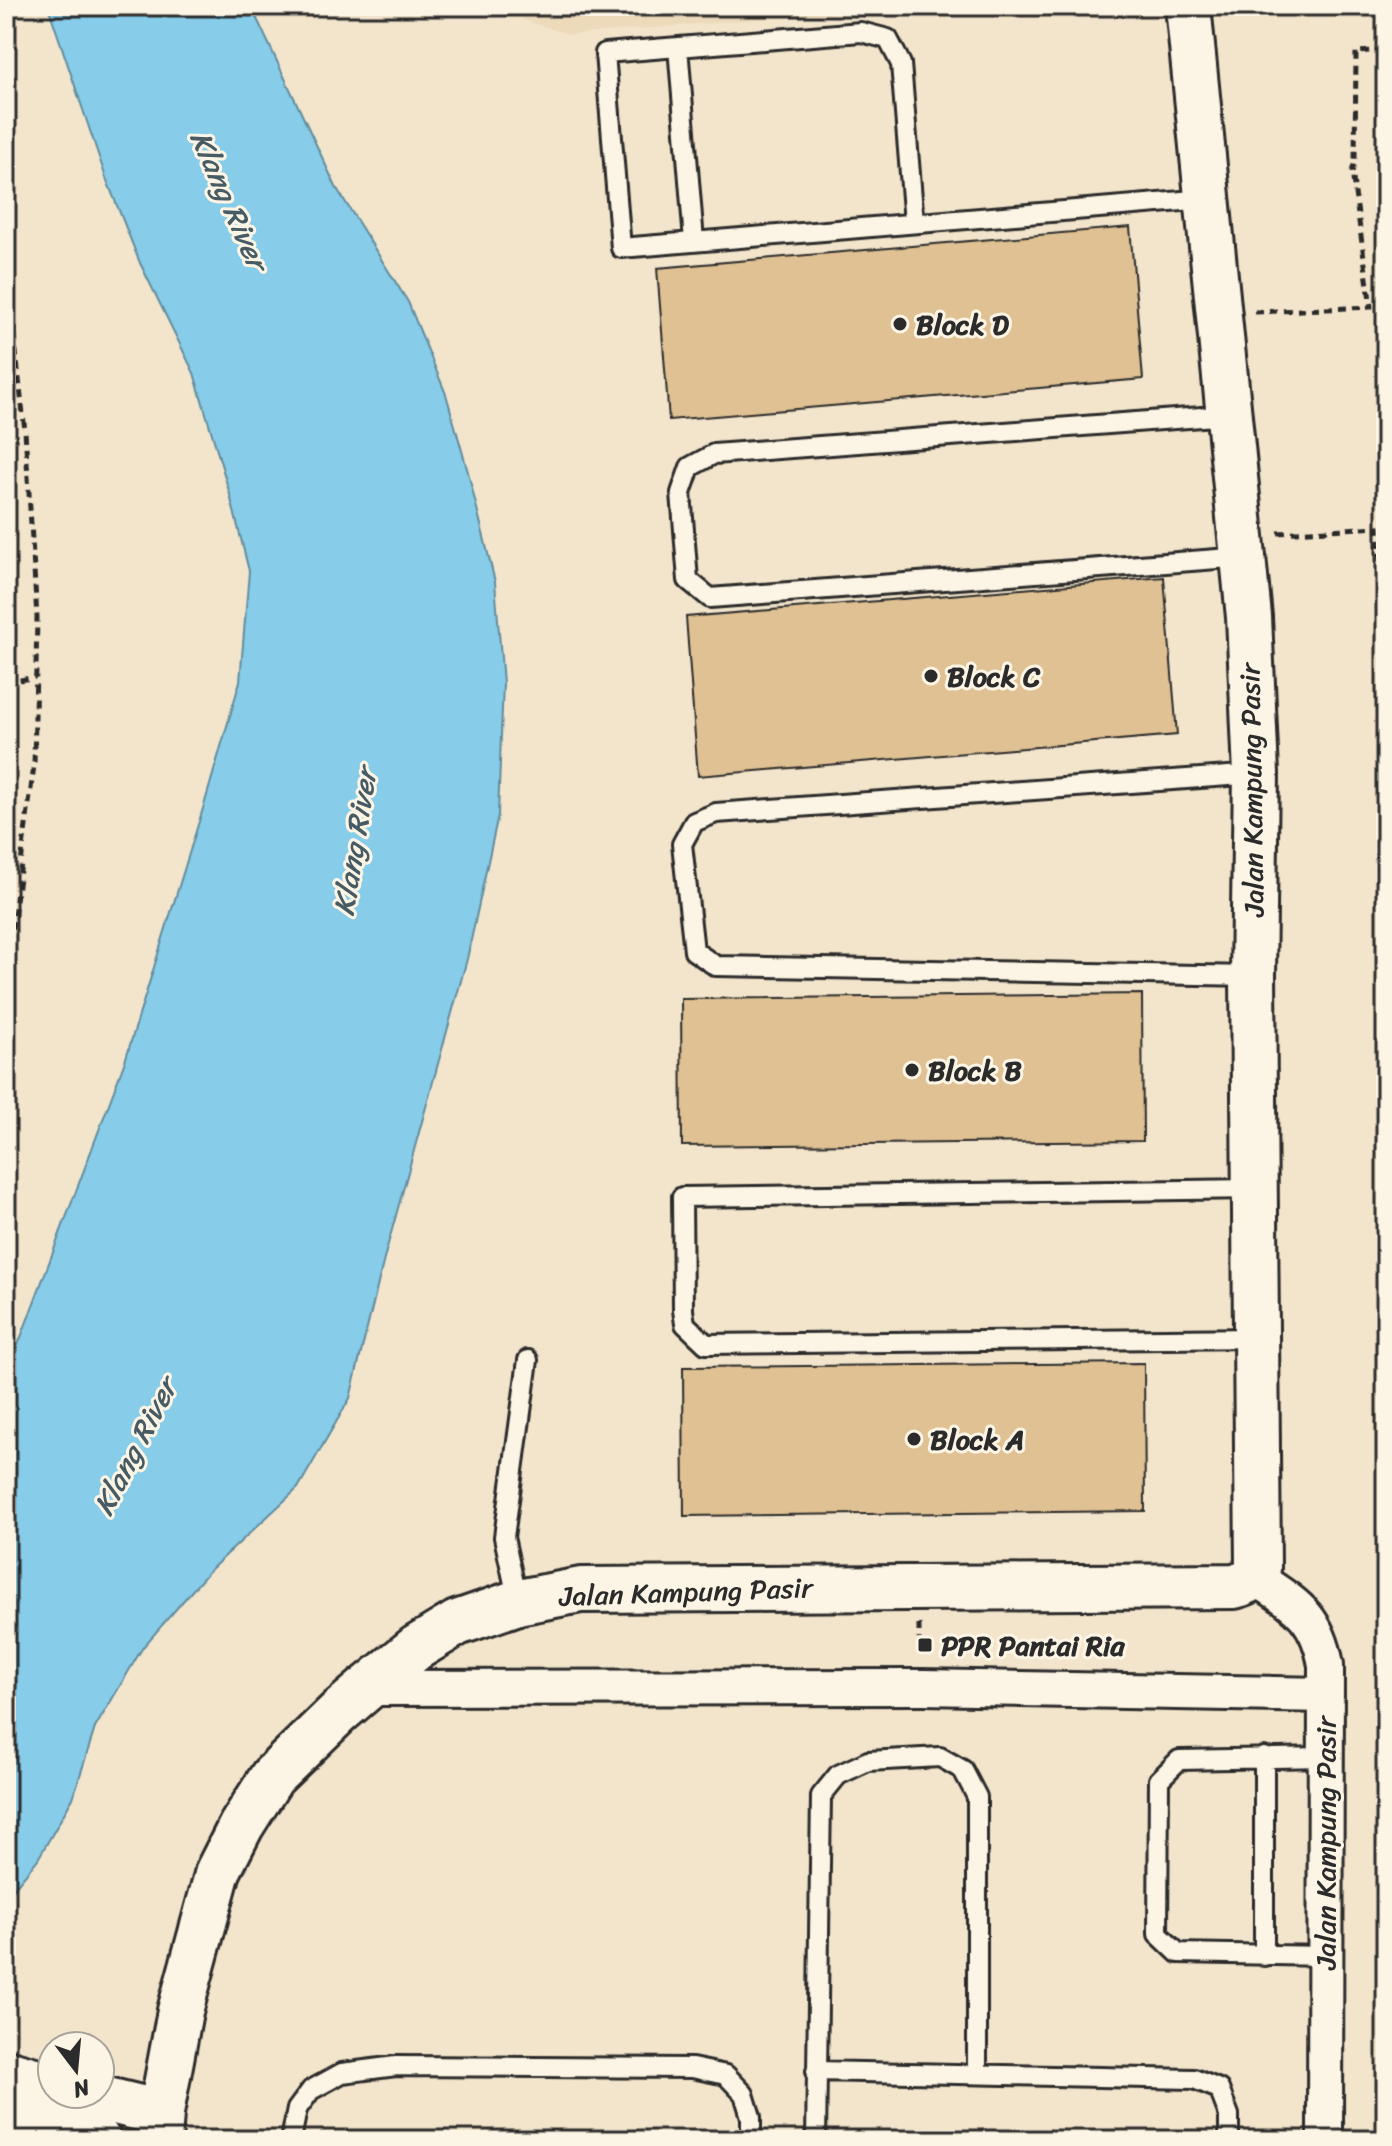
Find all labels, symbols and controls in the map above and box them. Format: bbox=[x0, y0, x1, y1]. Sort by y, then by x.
water label: Klang River bbox=[174, 121, 286, 284]
place label: Block D bbox=[916, 300, 1009, 349]
marker: Block D bbox=[891, 315, 909, 333]
place label: Block C bbox=[947, 652, 1041, 701]
street label: Jalan Kampung Pasir bbox=[1225, 661, 1279, 918]
marker: Block C bbox=[922, 667, 940, 685]
water label: Klang River bbox=[317, 759, 394, 919]
place label: Block B bbox=[928, 1046, 1022, 1095]
marker: Block B bbox=[903, 1061, 921, 1079]
water label: Klang River bbox=[77, 1364, 195, 1525]
place label: Block A bbox=[930, 1415, 1024, 1464]
marker: Block A bbox=[905, 1430, 923, 1448]
street label: Jalan Kampung Pasir bbox=[557, 1563, 815, 1621]
place label: PPR Pantai Ria bbox=[941, 1621, 1126, 1670]
marker: PPR Pantai Ria bbox=[916, 1636, 934, 1654]
street label: Jalan Kampung Pasir bbox=[1301, 1715, 1350, 1971]
north arrow bbox=[36, 2030, 116, 2110]
text: N bbox=[68, 2068, 95, 2110]

